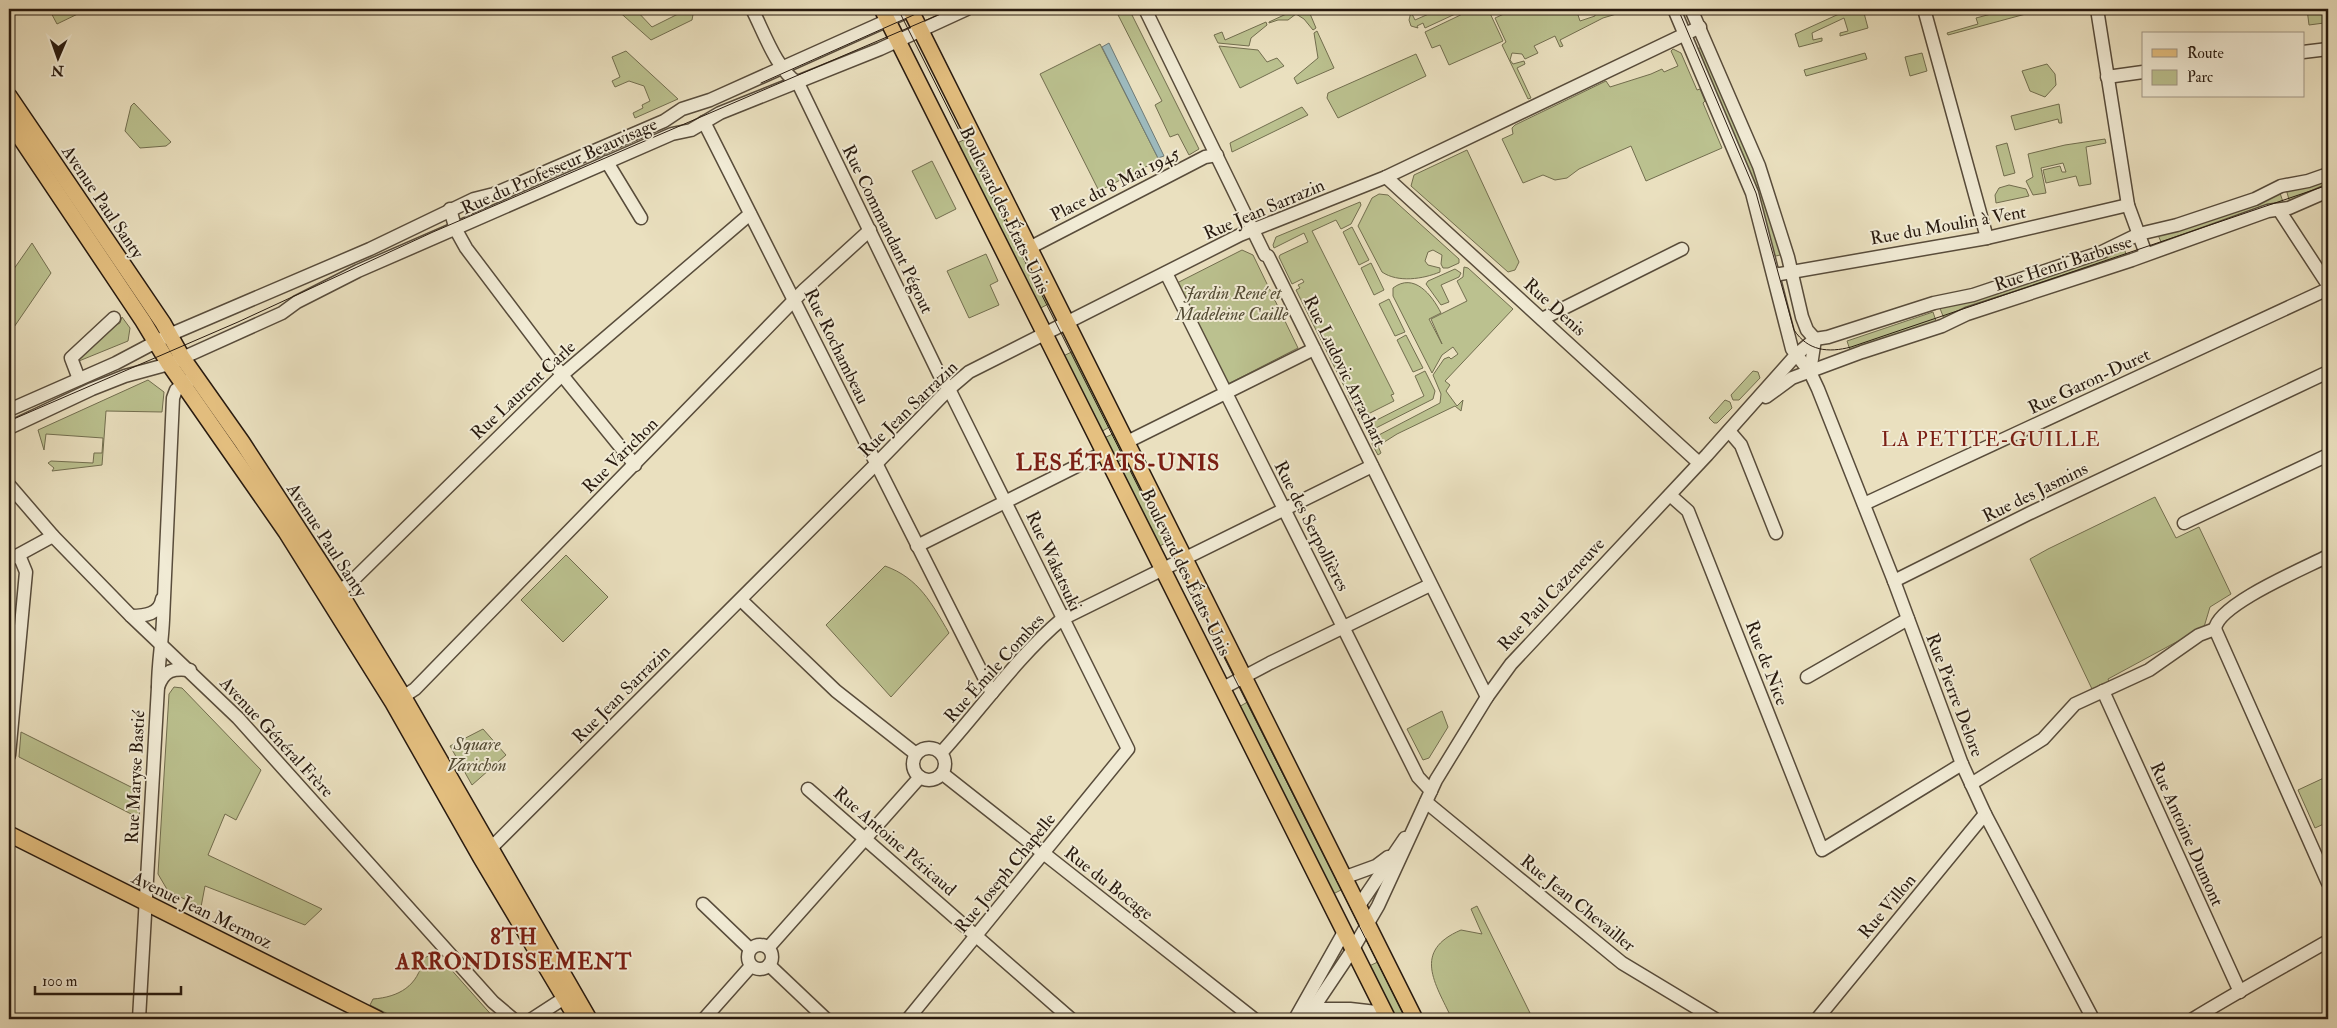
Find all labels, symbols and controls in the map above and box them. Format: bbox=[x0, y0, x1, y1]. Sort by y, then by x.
north arrow bbox=[32, 32, 82, 82]
legend bbox=[2142, 32, 2304, 98]
text: Route bbox=[2187, 44, 2224, 63]
text: N bbox=[51, 62, 65, 79]
text: Parc bbox=[2187, 68, 2213, 87]
street label: Rue du Professeur Beauvisage bbox=[457, 113, 661, 220]
street label: Boulevard des États-Unis bbox=[954, 123, 1055, 298]
street label: Avenue Paul Santy bbox=[56, 141, 149, 264]
street label: Rue Commandant Pégout bbox=[837, 141, 939, 318]
street label: Place du 8 Mai 1945 bbox=[1047, 142, 1184, 227]
street label: Rue Jean Sarrazin bbox=[1200, 174, 1328, 245]
street label: Rue du Moulin à Vent bbox=[1868, 200, 2028, 251]
street label: Rue Henri Barbusse bbox=[1991, 230, 2136, 297]
street label: Rue Denis bbox=[1519, 273, 1591, 341]
park label: Jardin René et Madeleine Caille bbox=[1175, 282, 1289, 326]
street label: Rue Rochambeau bbox=[799, 285, 874, 408]
street label: Rue Ludovic Arrachart bbox=[1298, 292, 1391, 451]
street label: Rue Laurent Carle bbox=[466, 336, 581, 445]
street label: Rue Garon-Duret bbox=[2025, 343, 2154, 420]
street label: Rue Jean Sarrazin bbox=[854, 356, 963, 463]
street label: Rue Varichon bbox=[578, 413, 663, 498]
district label: LA PETITE-GUILLE bbox=[1881, 427, 2101, 452]
district label: LES ÉTATS-UNIS bbox=[1016, 447, 1220, 477]
street label: Rue des Serpollières bbox=[1269, 457, 1354, 595]
street label: Rue des Jasmins bbox=[1979, 457, 2092, 528]
street label: Avenue Paul Santy bbox=[281, 478, 373, 603]
street label: Boulevard des États-Unis bbox=[1135, 485, 1236, 660]
street label: Rue Wakatsuki bbox=[1020, 507, 1087, 615]
street label: Rue Paul Cazeneuve bbox=[1493, 533, 1610, 656]
street label: Rue Émile Combes bbox=[939, 609, 1049, 728]
street label: Rue de Nice bbox=[1740, 618, 1793, 709]
street label: Rue Pierre Delore bbox=[1920, 630, 1989, 761]
street label: Rue Jean Sarrazin bbox=[568, 641, 675, 748]
street label: Avenue Général Frère bbox=[214, 671, 339, 803]
street label: Rue Maryse Bastié bbox=[121, 709, 151, 844]
park label: Square Varichon bbox=[447, 733, 507, 777]
street label: Rue Antoine Dumont bbox=[2144, 759, 2229, 910]
street label: Rue Antoine Péricaud bbox=[828, 782, 961, 901]
street label: Rue Joseph Chapelle bbox=[950, 808, 1061, 938]
street label: Rue du Bocage bbox=[1060, 841, 1158, 926]
street label: Rue Jean Chevailler bbox=[1515, 850, 1640, 957]
street label: Avenue Jean Mermoz bbox=[127, 866, 276, 955]
street label: Rue Villon bbox=[1854, 869, 1921, 944]
district label: 8TH ARRONDISSEMENT bbox=[395, 923, 632, 976]
scale bar bbox=[35, 963, 181, 995]
text: 100 m bbox=[42, 972, 78, 991]

